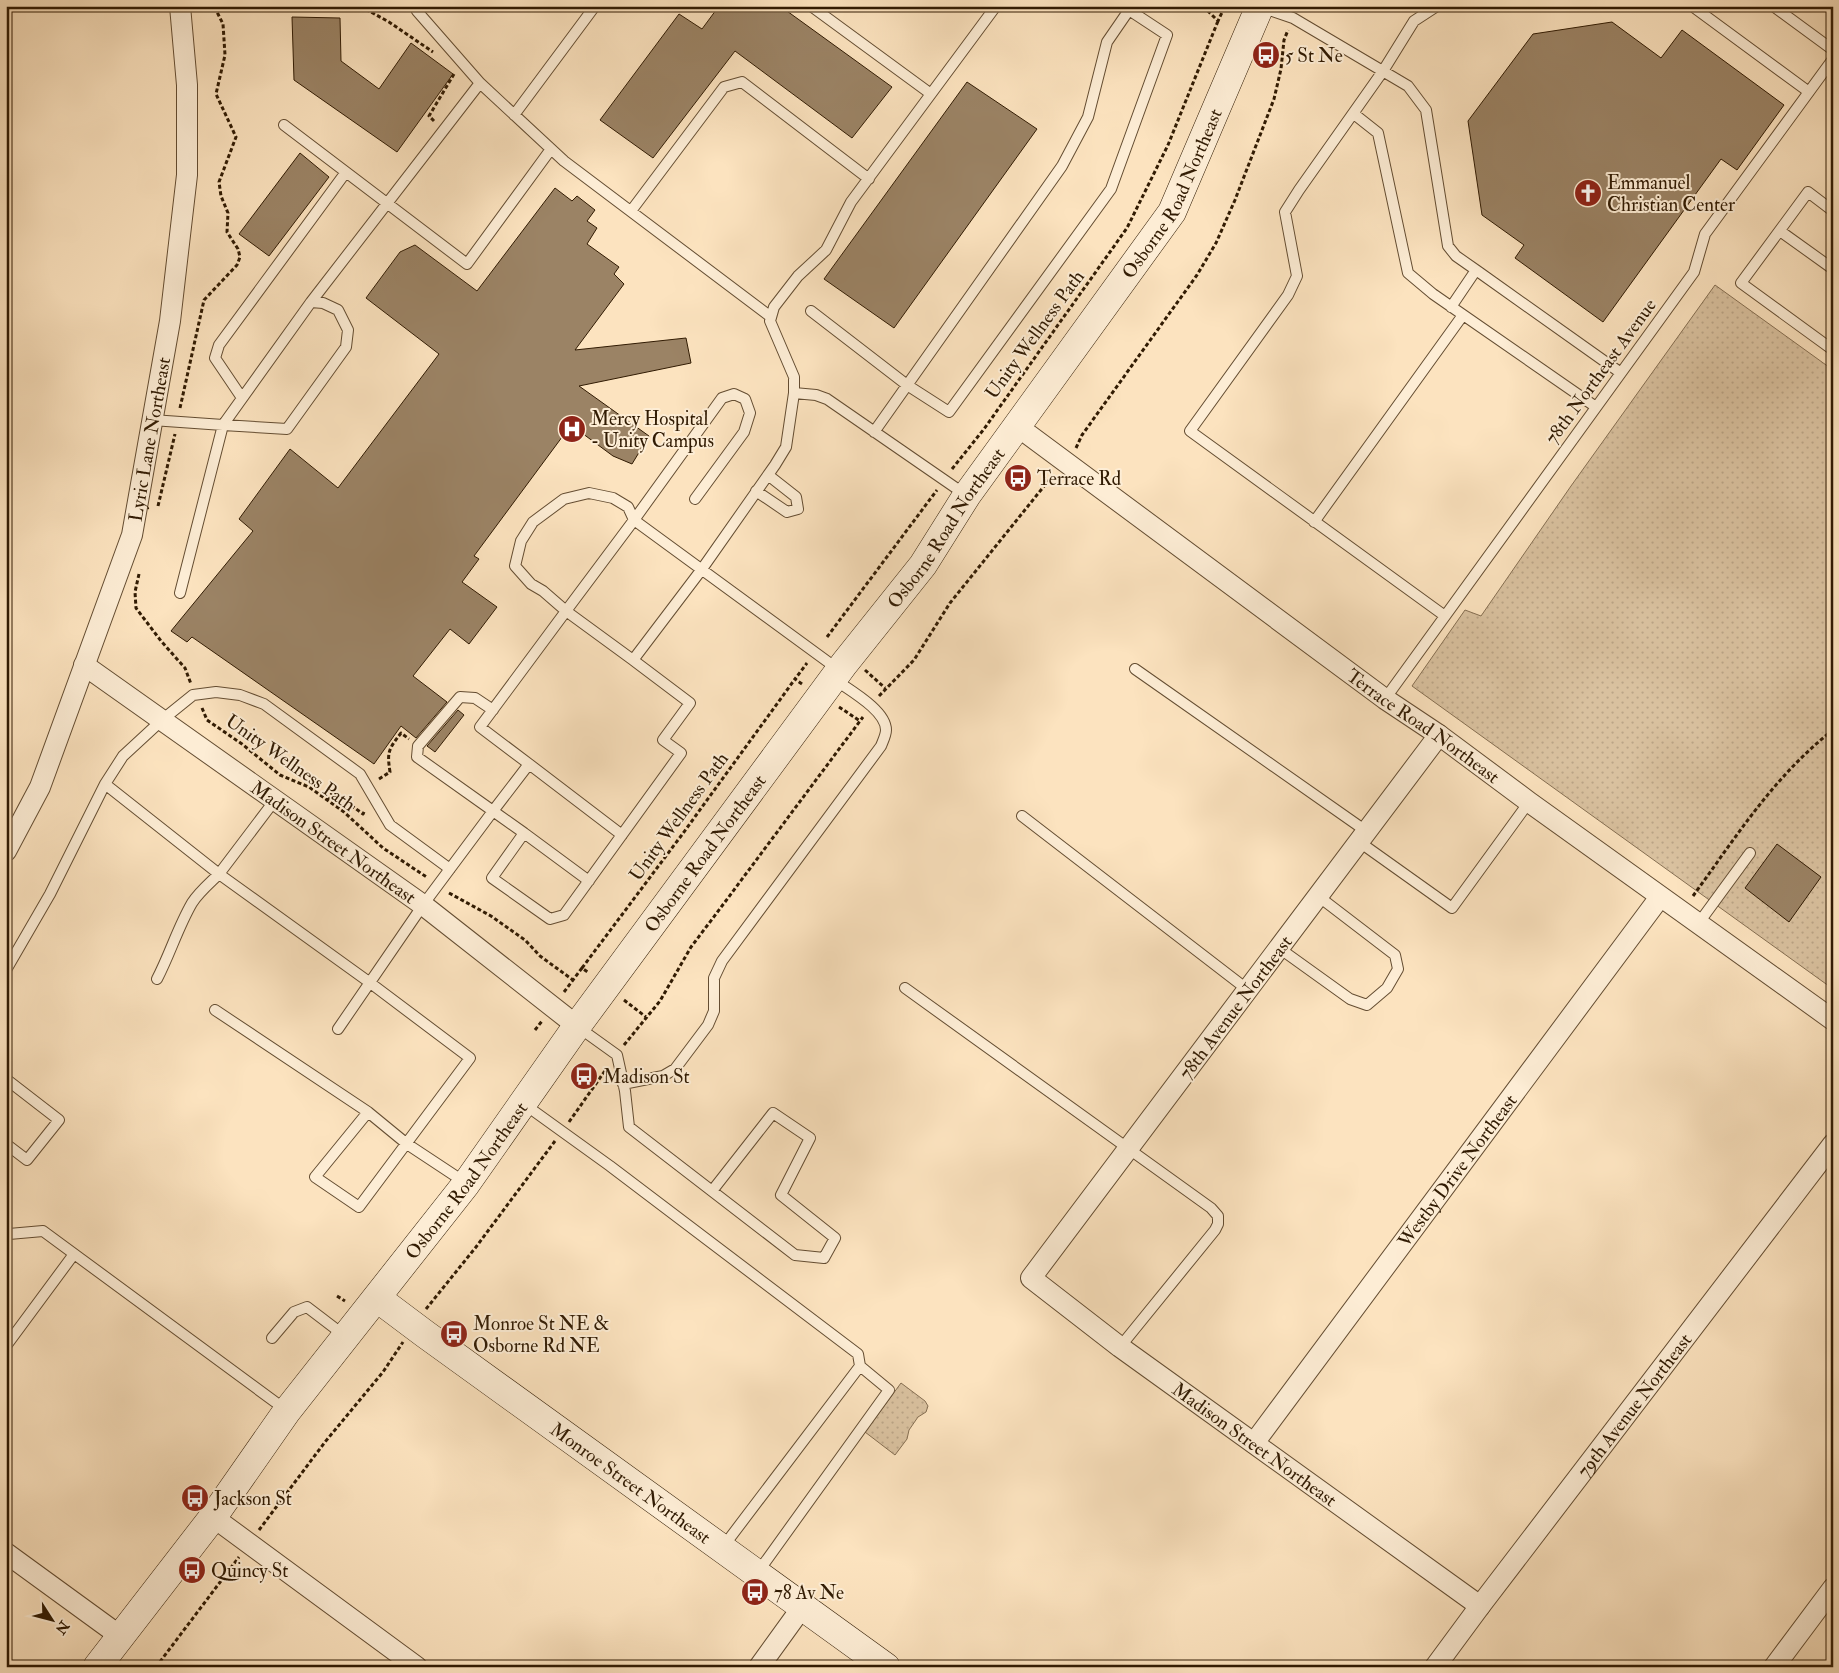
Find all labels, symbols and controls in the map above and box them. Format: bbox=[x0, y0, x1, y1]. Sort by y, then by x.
bus stop icon: 5 St Ne bbox=[1251, 40, 1281, 70]
place label: 5 St Ne bbox=[1285, 44, 1343, 68]
street label: Osborne Road Northeast bbox=[1117, 105, 1228, 284]
place label: Emmanuel Christian Center bbox=[1607, 171, 1735, 217]
church icon: Emmanuel Christian Center bbox=[1573, 178, 1603, 208]
street label: Unity Wellness Path bbox=[980, 265, 1090, 404]
street label: 78th Northeast Avenue bbox=[1540, 294, 1662, 449]
street label: Lyric Lane Northeast bbox=[124, 355, 176, 524]
place label: Mercy Hospital - Unity Campus bbox=[591, 407, 714, 454]
hospital icon: Mercy Hospital - Unity Campus bbox=[557, 414, 587, 444]
street label: Osborne Road Northeast bbox=[882, 443, 1010, 614]
bus stop icon: Terrace Rd bbox=[1003, 463, 1033, 493]
place label: Terrace Rd bbox=[1037, 467, 1122, 491]
street label: Terrace Road Northeast bbox=[1342, 664, 1504, 789]
street label: Unity Wellness Path bbox=[221, 709, 360, 817]
street label: Unity Wellness Path bbox=[624, 747, 734, 886]
street label: Osborne Road Northeast bbox=[639, 770, 772, 937]
street label: Madison Street Northeast bbox=[246, 776, 421, 909]
street label: 78th Avenue Northeast bbox=[1174, 931, 1298, 1084]
bus stop icon: Madison St bbox=[569, 1061, 599, 1091]
place label: Madison St bbox=[603, 1065, 690, 1089]
street label: Westby Drive Northeast bbox=[1392, 1089, 1522, 1253]
street label: Osborne Road Northeast bbox=[400, 1097, 533, 1264]
place label: Monroe St NE & Osborne Rd NE bbox=[473, 1312, 609, 1358]
bus stop icon: Monroe St NE & Osborne Rd NE bbox=[439, 1319, 469, 1349]
street label: 79th Avenue Northeast bbox=[1572, 1329, 1697, 1482]
street label: Madison Street Northeast bbox=[1167, 1378, 1341, 1512]
street label: Monroe Street Northeast bbox=[545, 1417, 715, 1550]
bus stop icon: Jackson St bbox=[180, 1483, 210, 1513]
place label: Jackson St bbox=[213, 1487, 292, 1511]
bus stop icon: Quincy St bbox=[177, 1555, 207, 1585]
place label: Quincy St bbox=[211, 1559, 288, 1583]
bus stop icon: 78 Av Ne bbox=[740, 1577, 770, 1607]
place label: 78 Av Ne bbox=[774, 1581, 844, 1605]
north arrow bbox=[28, 1596, 78, 1646]
text: N bbox=[51, 1616, 73, 1638]

